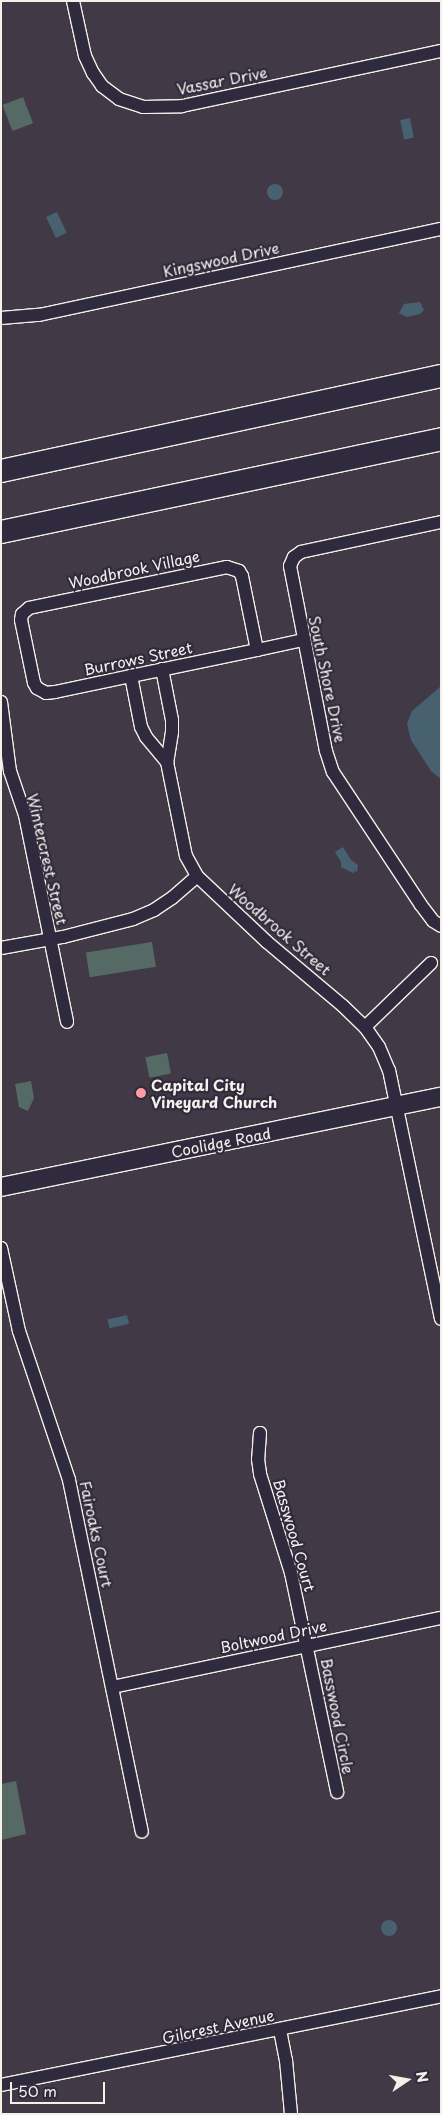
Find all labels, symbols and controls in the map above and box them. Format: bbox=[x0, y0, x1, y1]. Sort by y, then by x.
street label: Vassar Drive bbox=[175, 62, 269, 98]
street label: Kingswood Drive bbox=[161, 238, 281, 280]
street label: Woodbrook Village bbox=[67, 546, 201, 592]
street label: South Shore Drive bbox=[306, 613, 350, 745]
street label: Burrows Street bbox=[82, 638, 194, 678]
street label: Wintercrest Street bbox=[24, 791, 72, 927]
street label: Woodbrook Street bbox=[225, 879, 335, 979]
place label: Capital City Vineyard Church bbox=[151, 1075, 278, 1110]
marker: Capital City Vineyard Church bbox=[135, 1087, 147, 1099]
street label: Coolidge Road bbox=[169, 1123, 273, 1161]
street label: Basswood Court bbox=[270, 1476, 320, 1594]
street label: Fairoaks Court bbox=[77, 1479, 117, 1589]
street label: Boltwood Drive bbox=[217, 1616, 329, 1656]
street label: Basswood Circle bbox=[318, 1656, 358, 1776]
street label: Gilcrest Avenue bbox=[161, 2005, 275, 2047]
north arrow bbox=[382, 2055, 432, 2105]
text: N bbox=[411, 2069, 434, 2084]
scale bar bbox=[12, 2072, 108, 2104]
text: 50 m bbox=[18, 2079, 57, 2102]

